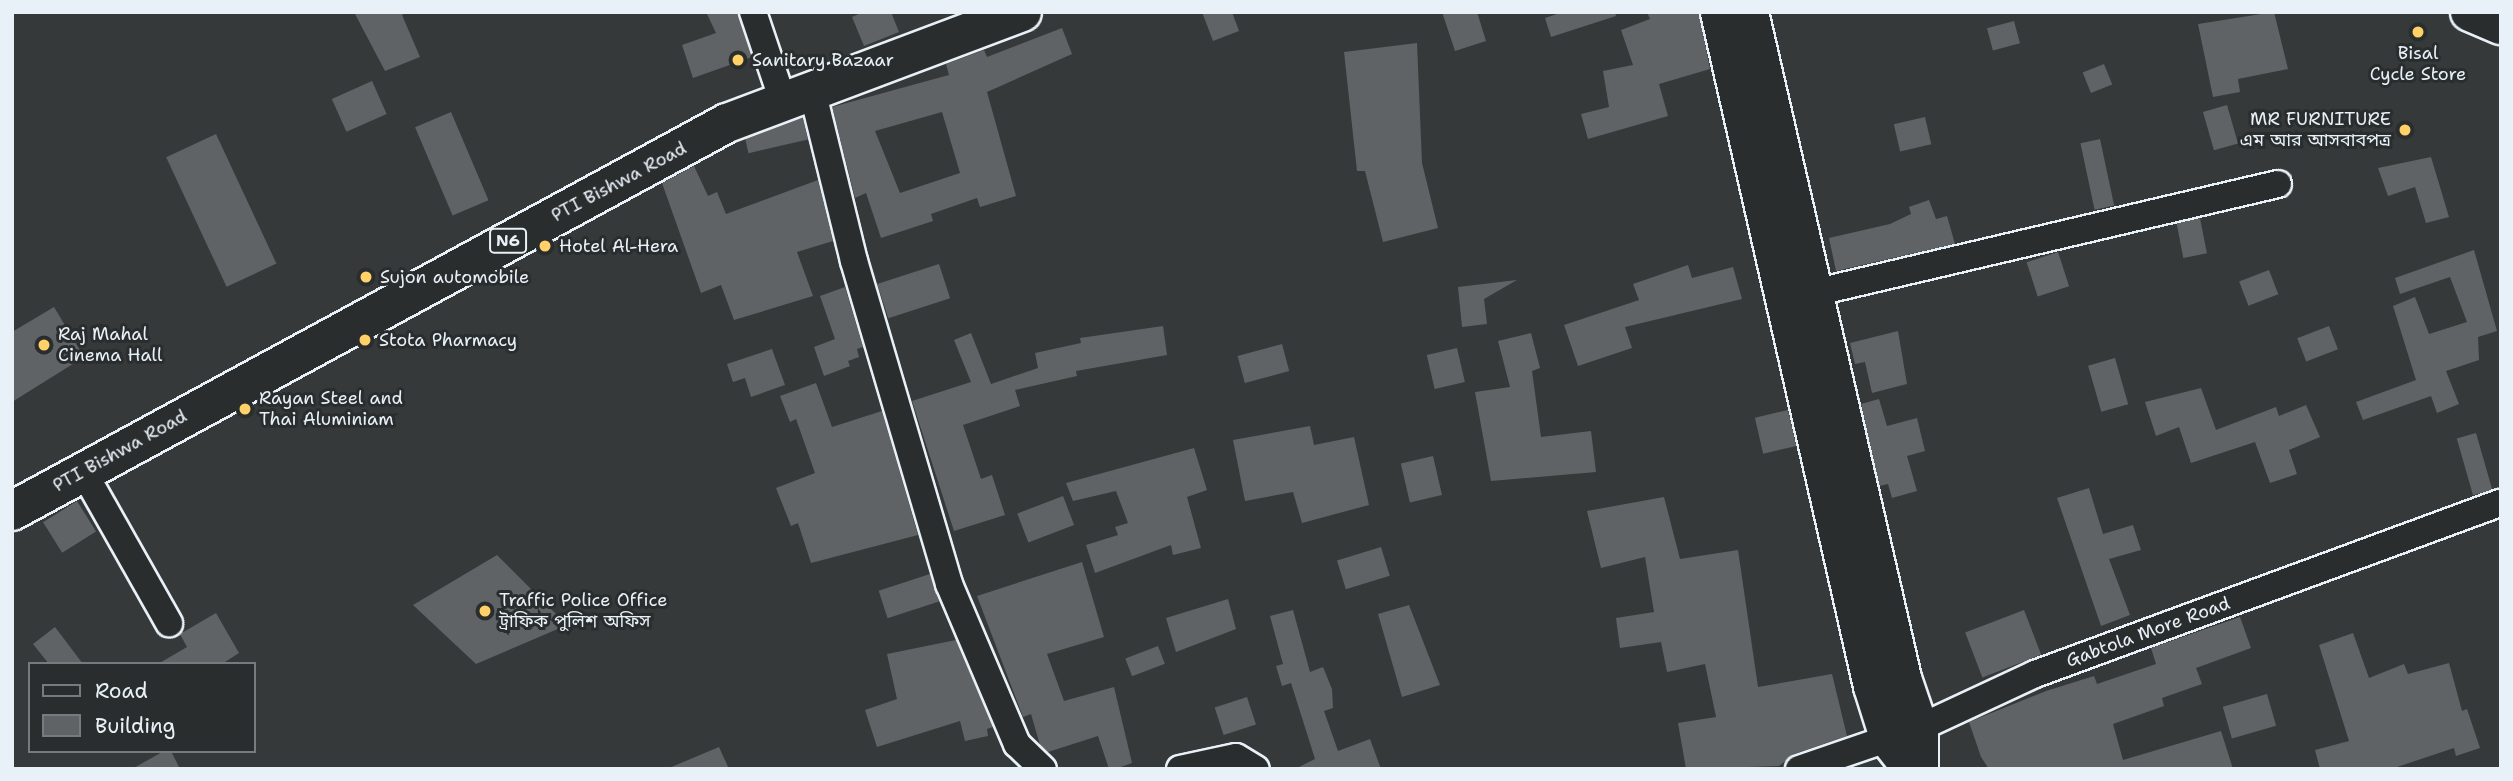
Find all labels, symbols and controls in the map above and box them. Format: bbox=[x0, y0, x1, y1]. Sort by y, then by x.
marker: Bisal Cycle Store bbox=[2410, 24, 2426, 40]
place label: Bisal Cycle Store bbox=[2370, 43, 2466, 86]
place label: Sanitary Bazaar bbox=[752, 49, 894, 71]
marker: Sanitary Bazaar bbox=[730, 52, 746, 68]
place label: MR FURNITURE এম আর আসবাবপত্র bbox=[2240, 109, 2391, 152]
marker: MR FURNITURE এম আর আসবাবপত্র bbox=[2397, 122, 2413, 138]
street label: PTI Bishwa Road bbox=[548, 137, 690, 227]
road number: N6 bbox=[489, 229, 527, 254]
place label: Hotel Al-Hera bbox=[559, 235, 678, 257]
marker: Hotel Al-Hera bbox=[537, 238, 553, 254]
place label: Sujon automobile bbox=[380, 266, 529, 288]
marker: Sujon automobile bbox=[358, 269, 374, 285]
place label: Raj Mahal Cinema Hall bbox=[58, 324, 162, 366]
place label: Stota Pharmacy bbox=[379, 329, 517, 351]
marker: Stota Pharmacy bbox=[357, 332, 373, 348]
marker: Raj Mahal Cinema Hall bbox=[36, 337, 52, 353]
place label: Rayan Steel and Thai Aluminiam bbox=[259, 388, 403, 430]
marker: Rayan Steel and Thai Aluminiam bbox=[237, 401, 253, 417]
street label: PTI Bishwa Road bbox=[49, 405, 191, 497]
place label: Traffic Police Office ট্রাফিক পুলিশ অফিস bbox=[499, 590, 667, 632]
street label: Gabtola More Road bbox=[2063, 592, 2233, 672]
marker: Traffic Police Office ট্রাফিক পুলিশ অফিস bbox=[477, 603, 493, 619]
legend bbox=[28, 662, 256, 753]
text: Road bbox=[95, 677, 148, 705]
text: Building bbox=[95, 712, 175, 740]

